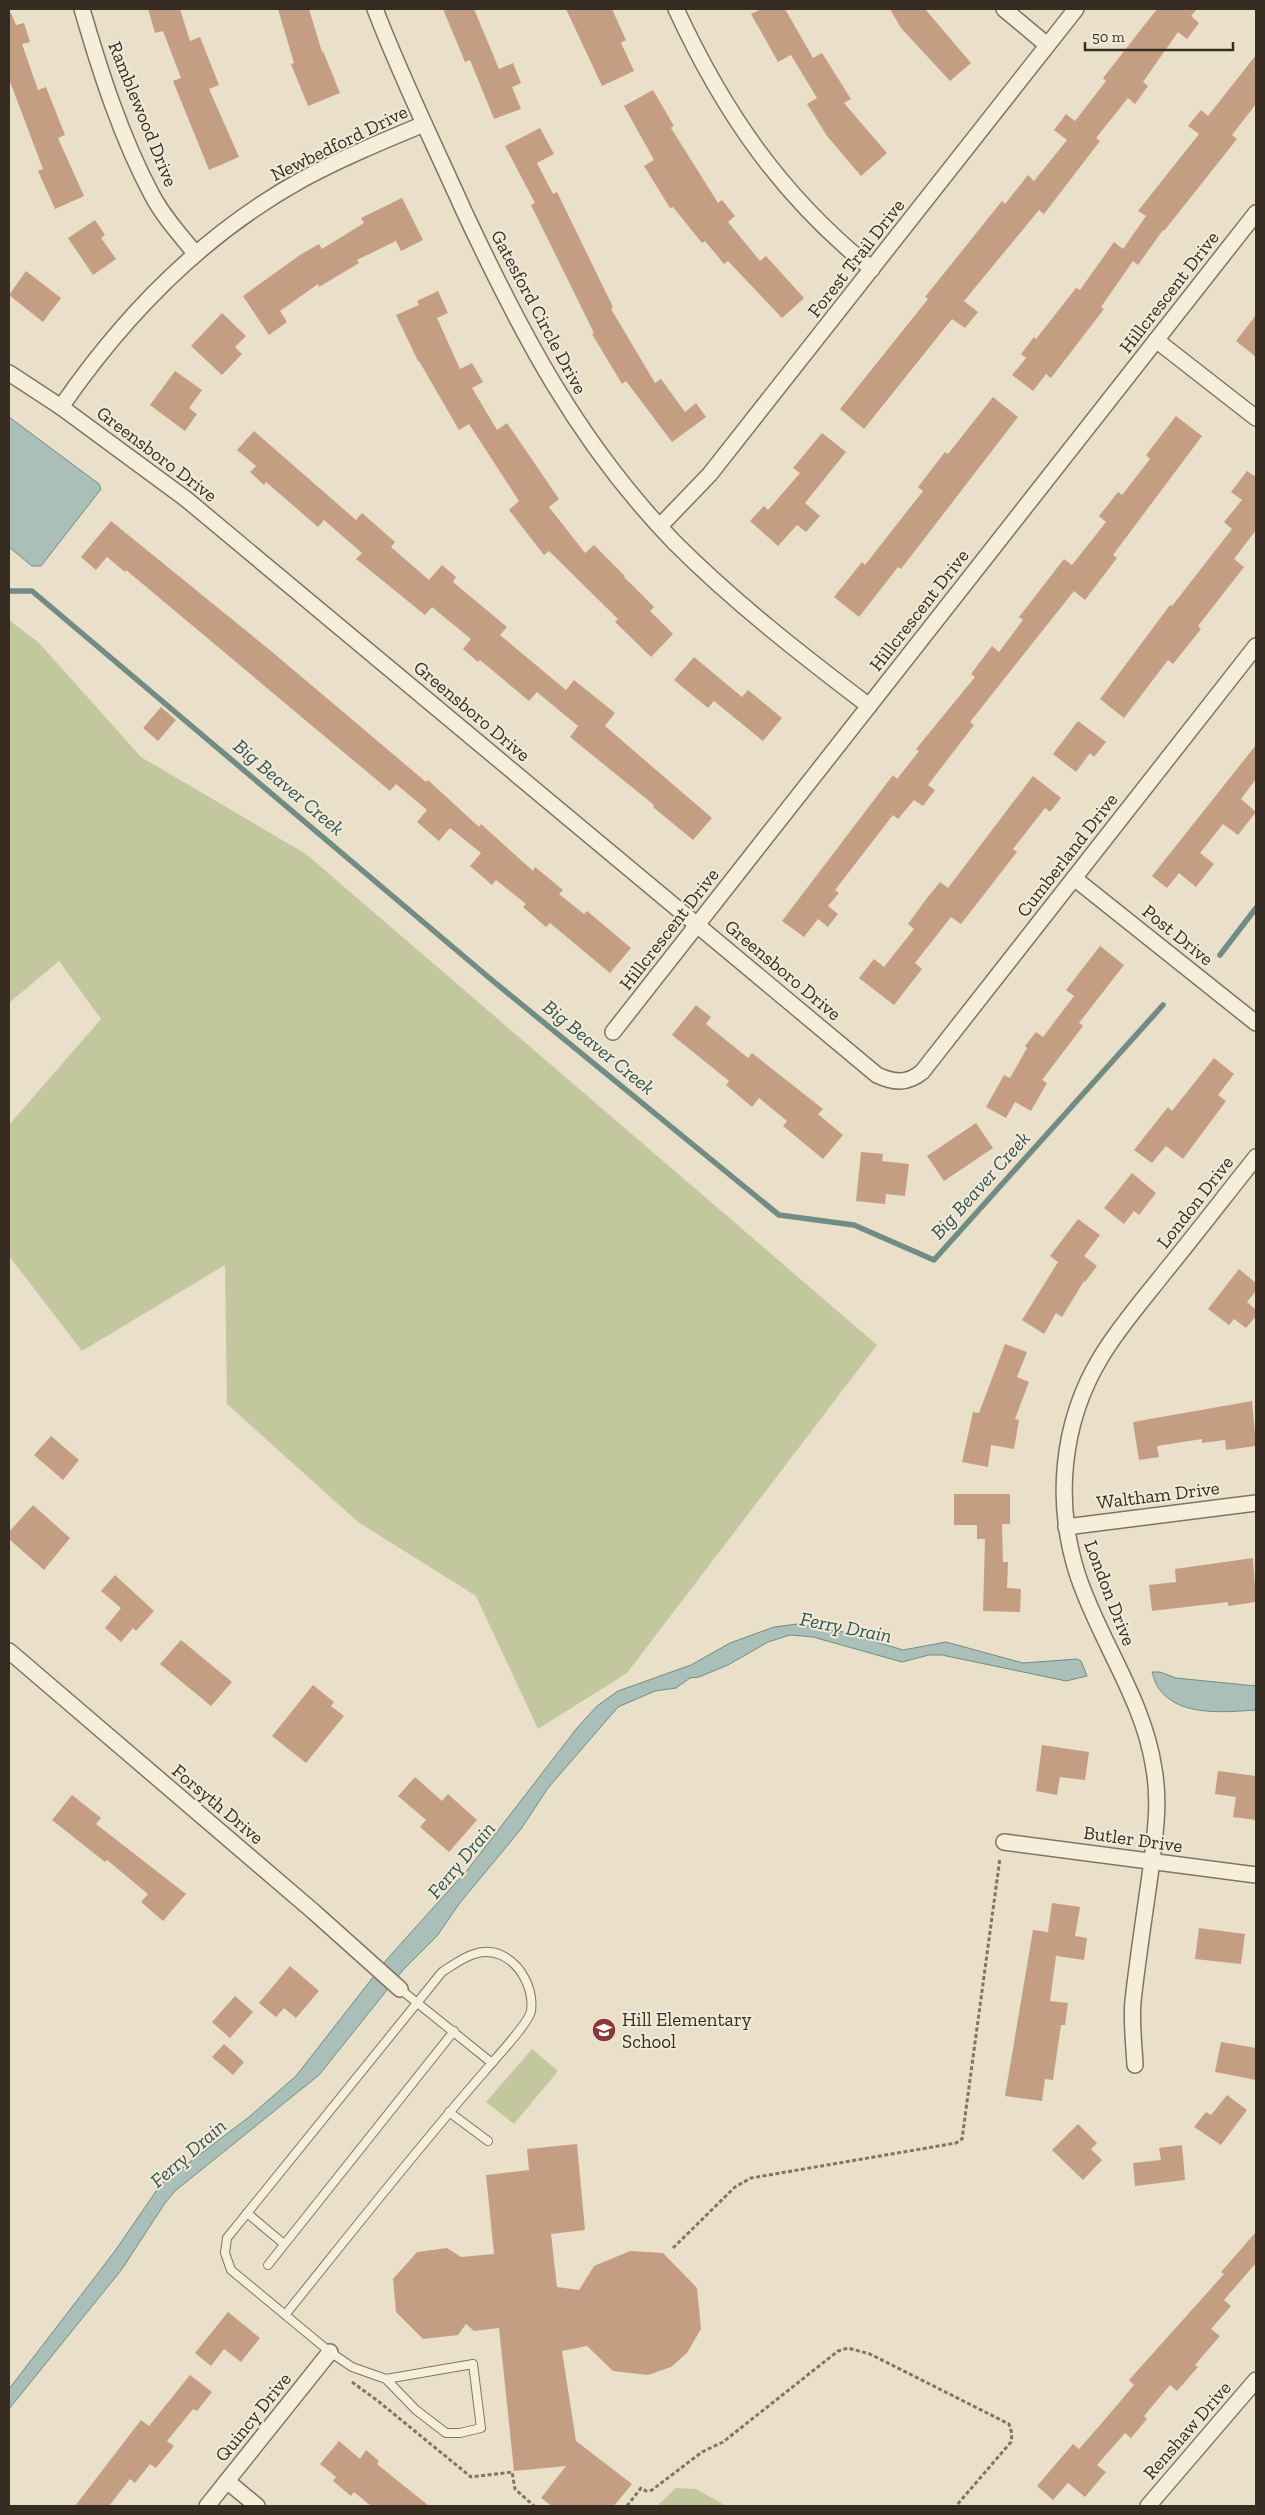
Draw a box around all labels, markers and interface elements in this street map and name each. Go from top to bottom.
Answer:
scale bar [1085,20,1232,52]
text: 50 m [1092,28,1125,46]
street label: Ramblewood Drive [103,38,183,190]
street label: Newbedford Drive [267,100,411,186]
street label: Forest Trail Drive [803,194,910,322]
street label: Gatesford Circle Drive [486,226,592,398]
street label: Hillcrescent Drive [1114,226,1224,358]
street label: Greensboro Drive [92,401,222,507]
street label: Hillcrescent Drive [864,544,974,676]
street label: Greensboro Drive [409,656,535,766]
water label: Big Beaver Creek [229,734,349,840]
street label: Cumberland Drive [1012,788,1123,922]
street label: Hillcrescent Drive [614,863,724,995]
street label: Post Drive [1138,899,1218,971]
street label: Greensboro Drive [720,915,846,1025]
water label: Big Beaver Creek [538,995,660,1099]
water label: Big Beaver Creek [925,1126,1035,1244]
street label: London Drive [1152,1151,1238,1253]
street label: Waltham Drive [1095,1476,1221,1514]
street label: London Drive [1079,1537,1141,1649]
water label: Ferry Drain [798,1606,894,1648]
street label: Forsyth Drive [168,1759,269,1849]
water label: Ferry Drain [422,1817,500,1903]
street label: Butler Drive [1082,1821,1184,1857]
place label: Hill Elementary School [622,2008,752,2053]
school or university icon: Hill Elementary School [591,2017,617,2043]
water label: Ferry Drain [145,2113,231,2193]
street label: Quincy Drive [210,2368,296,2466]
street label: Renshaw Drive [1138,2376,1236,2484]

